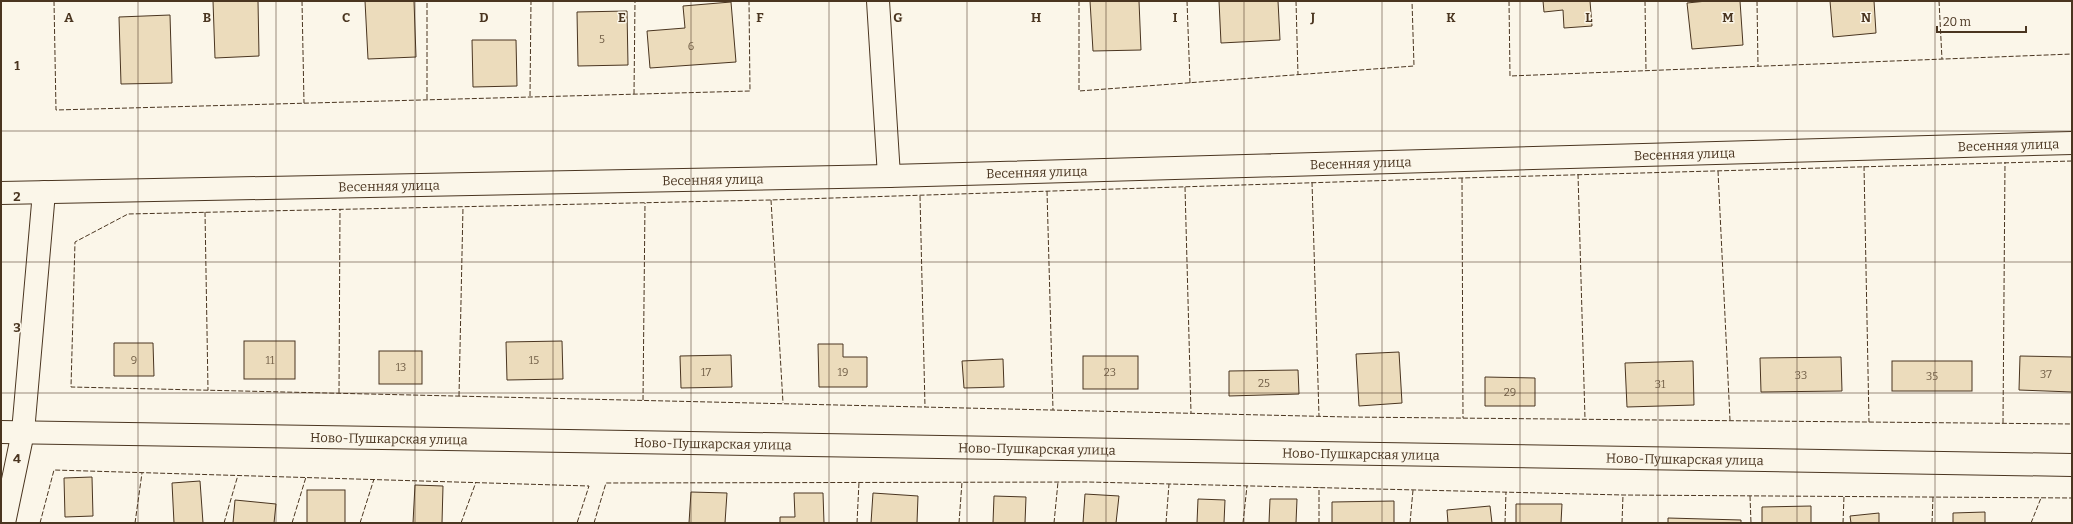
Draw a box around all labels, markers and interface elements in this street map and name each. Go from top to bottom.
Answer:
scale bar [1937,8,2026,34]
text: A [64,10,74,25]
text: B [203,10,211,25]
text: C [342,10,350,25]
text: D [479,10,489,25]
text: E [618,10,626,25]
text: F [756,10,764,25]
text: G [893,10,903,25]
text: H [1031,10,1041,25]
text: I [1173,10,1178,25]
text: J [1310,10,1316,25]
text: K [1446,10,1456,25]
text: L [1585,10,1593,25]
text: M [1722,10,1734,25]
text: N [1861,10,1871,25]
text: 20 m [1943,15,1972,29]
house number: 5 [599,33,605,46]
house number: 6 [688,40,694,53]
text: 1 [14,58,20,73]
street label: Весенняя улица [1957,136,2059,154]
street label: Весенняя улица [1634,145,1735,163]
street label: Весенняя улица [1310,154,1412,172]
street label: Весенняя улица [986,163,1088,181]
street label: Весенняя улица [662,171,764,188]
street label: Весенняя улица [338,177,440,194]
text: 2 [13,189,21,204]
text: 3 [13,320,21,335]
house number: 9 [131,354,137,367]
house number: 11 [266,354,275,367]
house number: 15 [529,354,539,367]
house number: 13 [396,361,406,374]
house number: 17 [701,366,711,379]
house number: 19 [838,366,848,379]
house number: 23 [1104,366,1116,379]
house number: 37 [2040,368,2052,381]
house number: 33 [1795,369,1807,382]
house number: 35 [1926,370,1938,383]
house number: 25 [1258,377,1270,390]
house number: 31 [1655,378,1666,391]
house number: 29 [1504,386,1516,399]
street label: Ново-Пушкарская улица [310,429,468,447]
street label: Ново-Пушкарская улица [634,435,792,452]
street label: Ново-Пушкарская улица [958,440,1116,457]
street label: Ново-Пушкарская улица [1282,445,1440,462]
street label: Ново-Пушкарская улица [1606,450,1764,468]
text: 4 [13,451,21,466]

